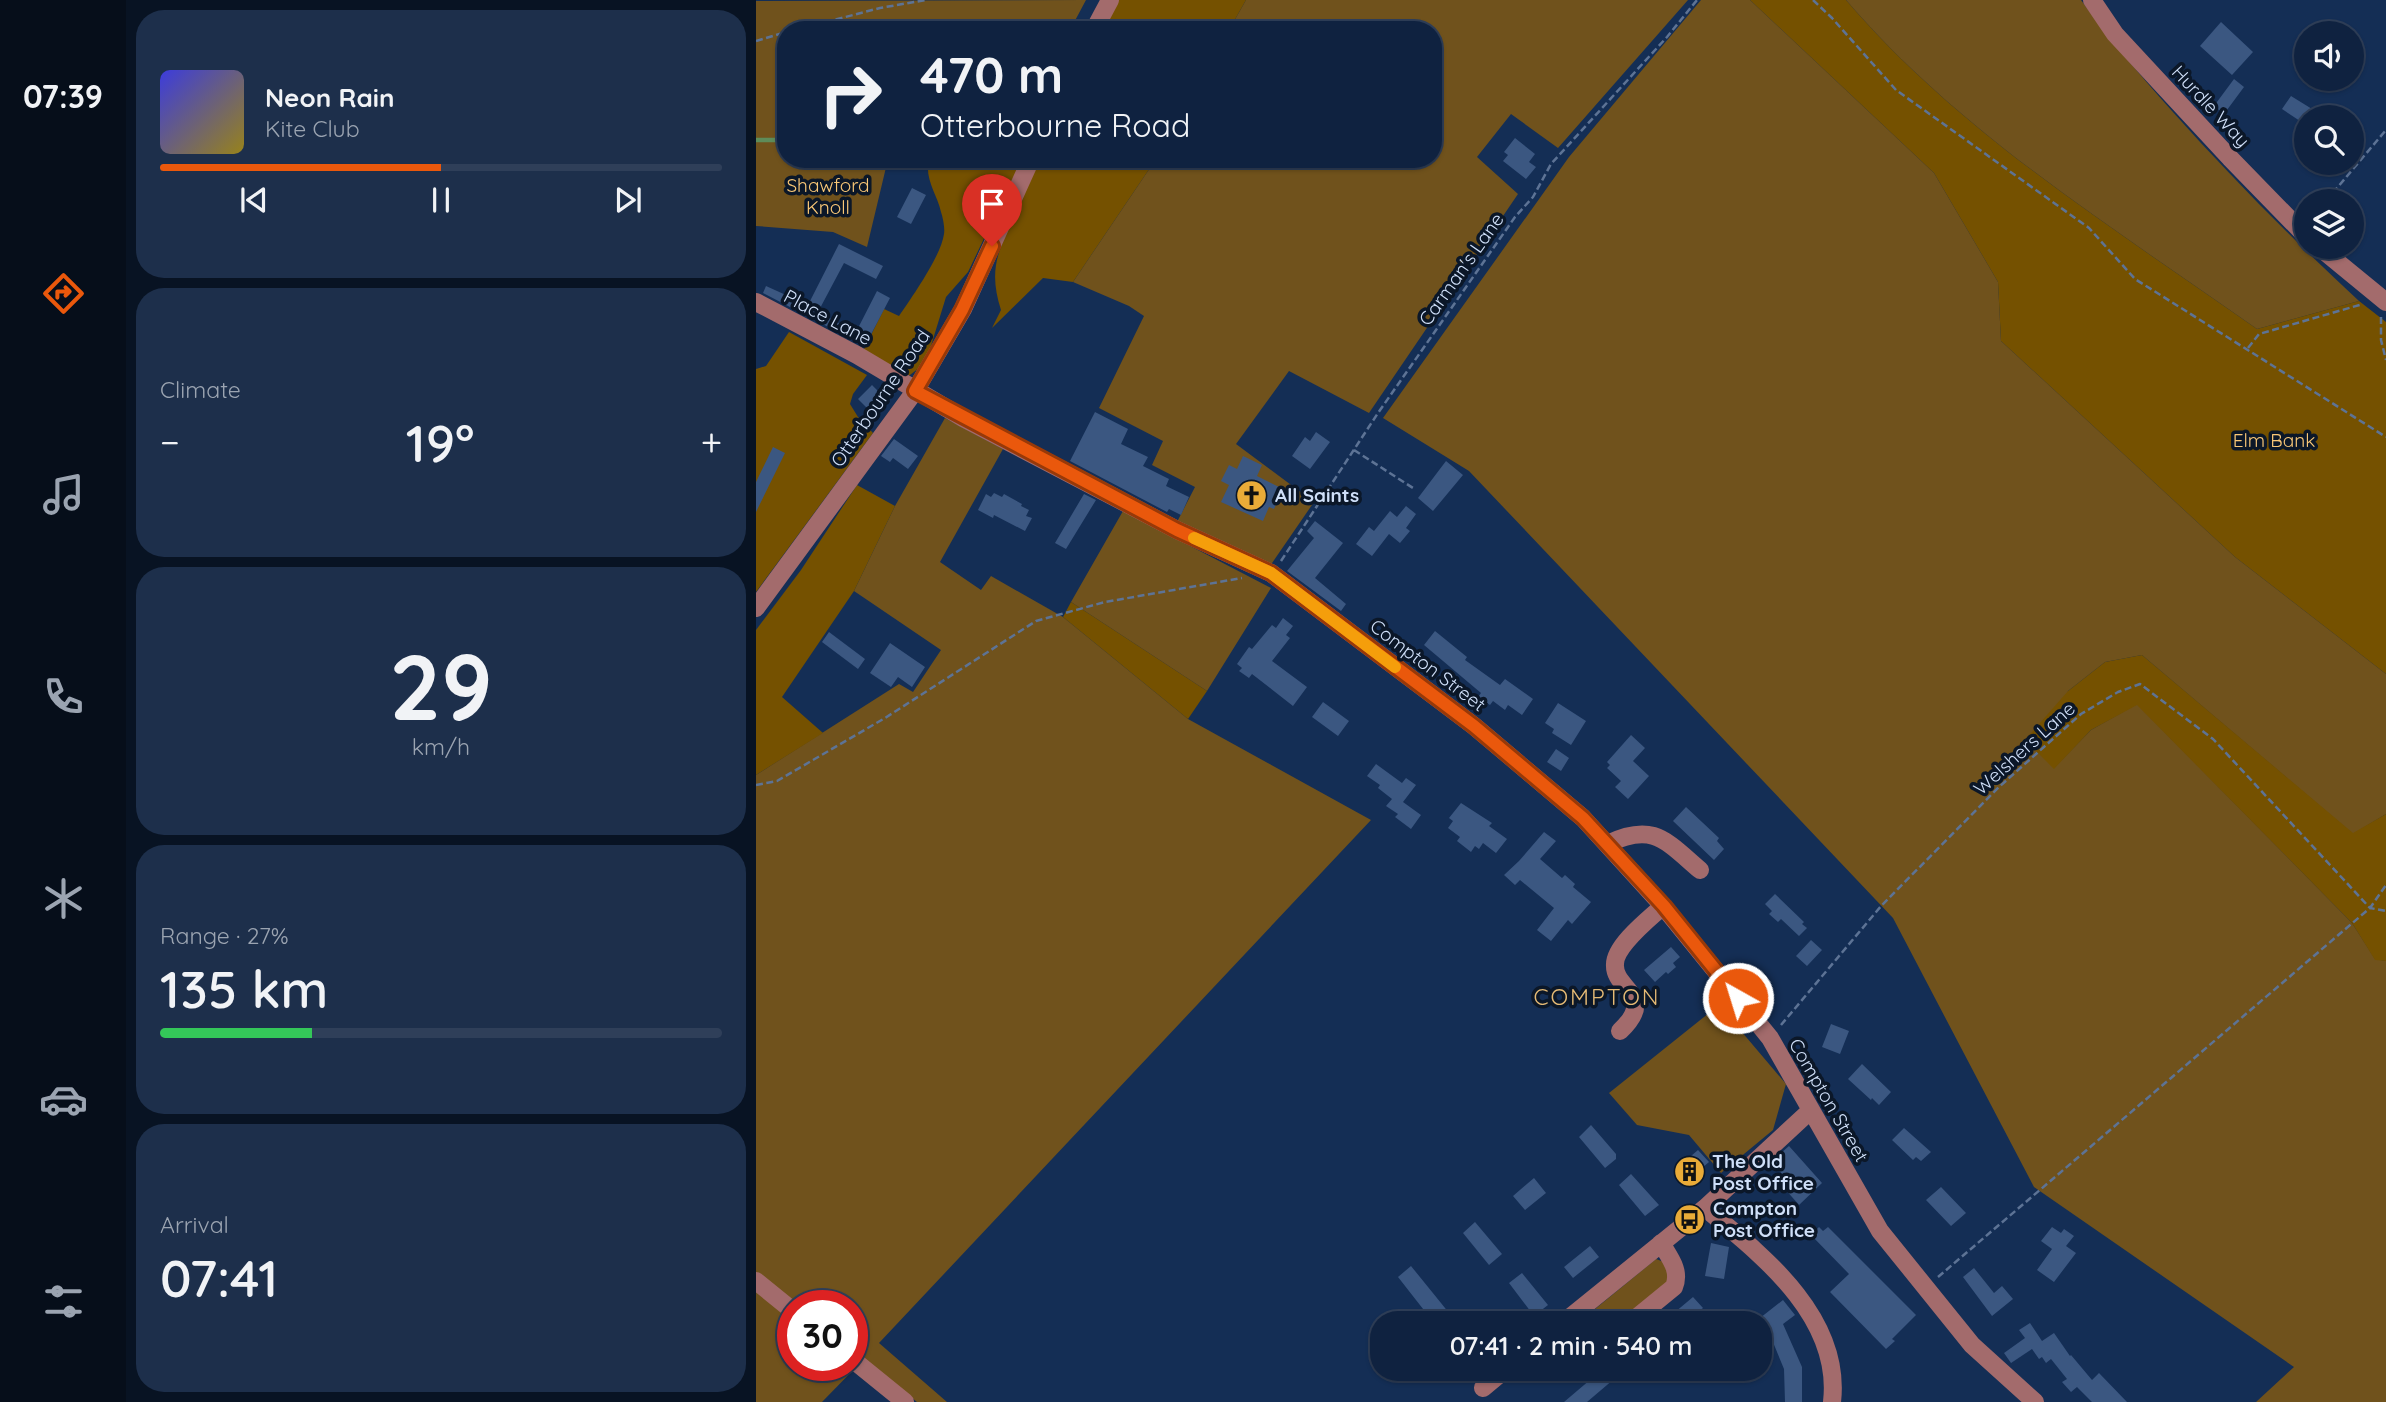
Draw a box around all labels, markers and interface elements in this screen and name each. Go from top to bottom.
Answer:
map controls [2294,21,2364,259]
button: sound [2294,21,2364,91]
text: 470 m [920,44,1063,105]
icon: right [805,49,896,140]
street label: Hurdle Way [2167,60,2255,152]
text: 07:39 [23,76,103,116]
text: Neon Rain [265,81,394,114]
text: Otterbourne Road [920,105,1190,145]
button: search [2294,105,2364,175]
text: Kite Club [265,114,360,143]
park label: Shawford Knoll [786,173,870,219]
pin [962,174,1022,246]
icon: previous [235,181,273,219]
icon: pause [422,181,460,219]
icon: next [609,181,647,219]
icon: arrive [973,185,1011,223]
button: layers [2294,189,2364,259]
street label: Carman's Lane [1413,208,1509,330]
icon: directions [39,269,88,318]
street label: Place Lane [780,284,876,350]
street label: Otterbourne Road [825,325,935,471]
text: Climate [160,375,241,404]
text: 19° [406,410,475,475]
text: − [160,418,180,466]
text: + [701,418,722,466]
park label: Elm Bank [2233,428,2315,452]
icon: music [39,470,88,519]
church icon: All Saints [1235,478,1269,512]
place label: All Saints [1275,483,1359,507]
street label: Compton Street [1365,614,1491,716]
text: 29 [389,629,493,743]
icon: phone [39,672,88,721]
street label: Welshers Lane [1968,696,2080,800]
text: km/h [412,732,470,761]
icon: climate [39,874,88,923]
text: Range · 27% [160,921,289,950]
text: 135 km [160,956,328,1021]
position arrow [1701,961,1775,1035]
district label: COMPTON [1533,982,1661,1011]
street label: Compton Street [1784,1034,1874,1166]
icon: car [39,1075,88,1124]
place label: The Old Post Office [1712,1149,1814,1195]
building icon: The Old Post Office [1672,1155,1706,1189]
place label: Compton Post Office [1713,1196,1815,1242]
bus stop icon: Compton Post Office [1673,1202,1707,1236]
text: Arrival [160,1210,229,1239]
text: 07:41 [160,1245,278,1310]
icon: filters [39,1277,88,1326]
speed limit sign: 30 [777,1290,868,1381]
text: 07:41 · 2 min · 540 m [1450,1329,1692,1362]

